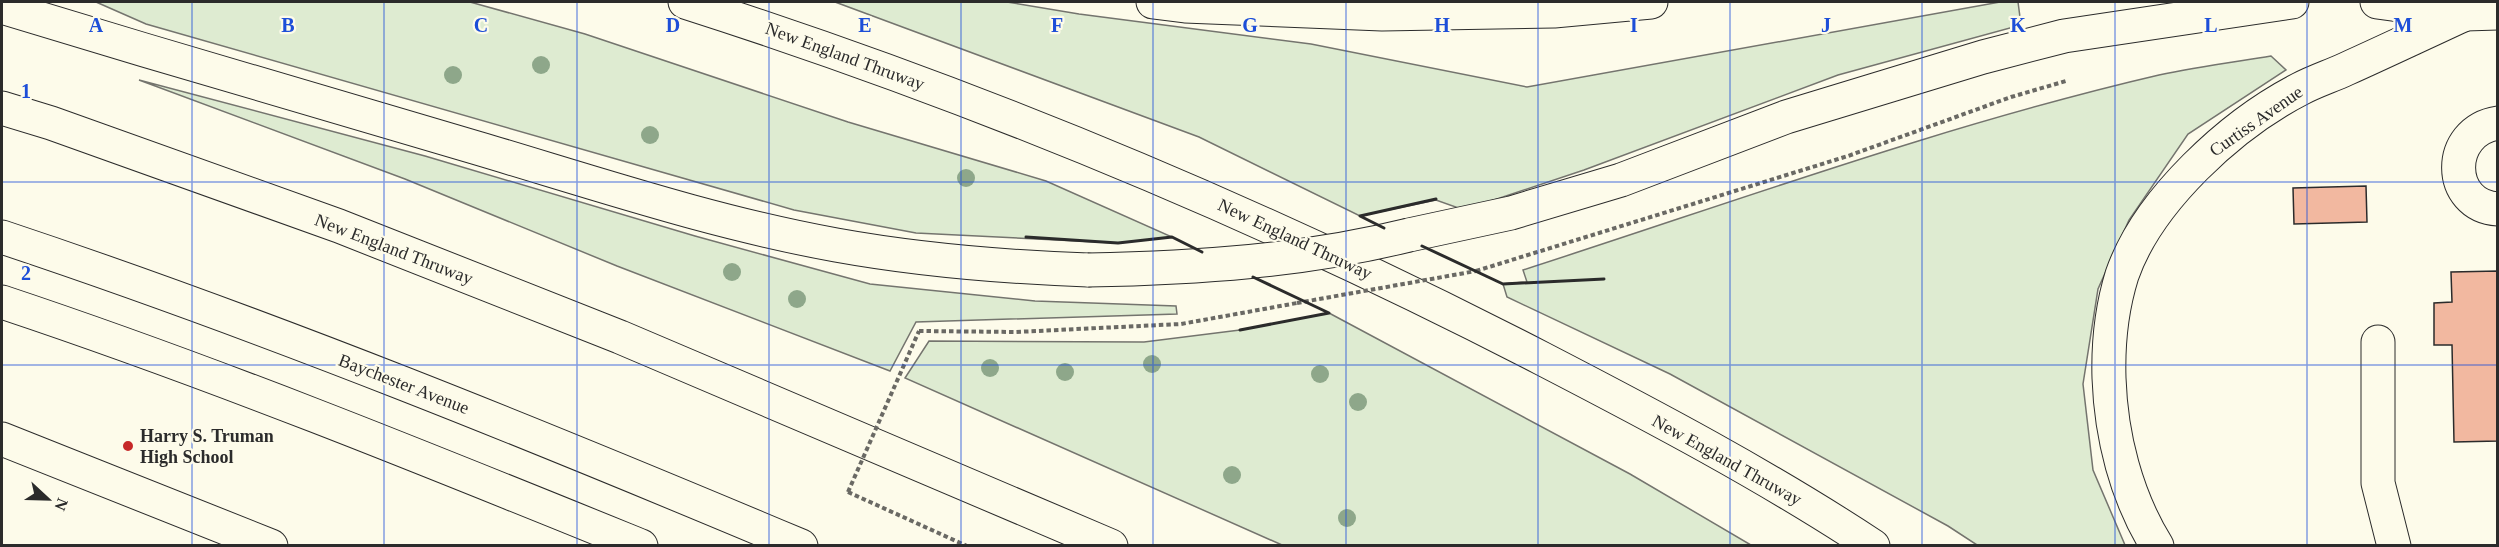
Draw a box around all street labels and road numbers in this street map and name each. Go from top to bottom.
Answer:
street label: New England Thruway [762,17,928,95]
street label: Curtiss Avenue [2206,81,2306,161]
street label: New England Thruway [1215,195,1375,283]
street label: New England Thruway [312,210,476,288]
street label: Baychester Avenue [336,350,472,418]
street label: New England Thruway [1649,411,1805,509]

